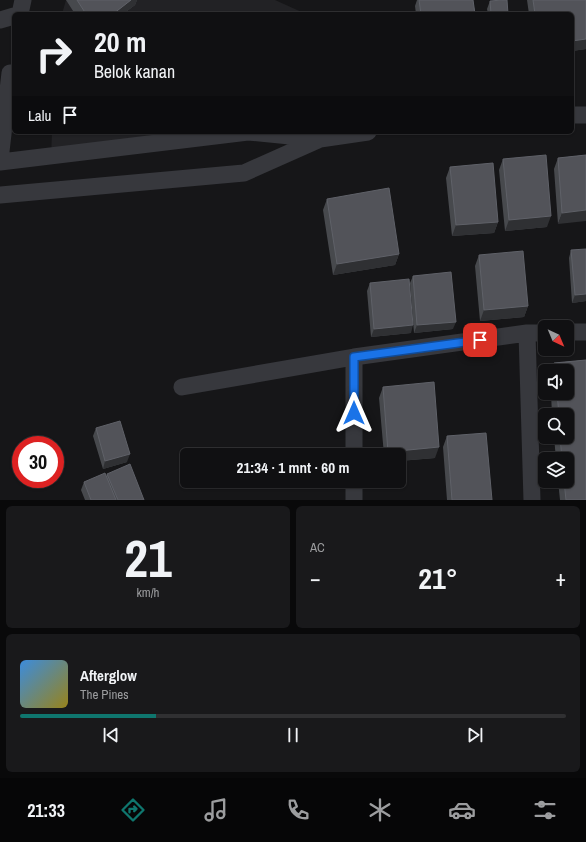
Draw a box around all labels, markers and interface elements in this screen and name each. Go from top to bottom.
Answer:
text: 20 m [94,23,146,61]
icon: right [28,28,80,80]
text: Belok kanan [94,59,175,84]
icon: arrive [59,104,81,126]
text: Lalu [28,105,51,126]
north arrow [538,320,574,356]
map controls [538,320,574,488]
pin [463,323,497,357]
icon: arrive [469,329,491,351]
button: sound [538,364,574,400]
position arrow [333,392,375,434]
button: search [538,408,574,444]
speed limit sign: 30 [12,436,64,488]
button: layers [538,452,574,488]
text: 21:34 · 1 mnt · 60 m [237,457,349,478]
text: 21 [124,523,172,593]
text: AC [310,539,325,556]
text: 21° [418,558,458,598]
text: − [310,563,321,593]
text: + [555,563,566,593]
text: km/h [136,584,160,601]
text: Afterglow [80,665,137,686]
text: The Pines [80,686,129,703]
icon: previous [100,724,122,746]
icon: pause [282,724,304,746]
icon: next [464,724,486,746]
icon: directions [119,796,147,824]
icon: music [202,796,230,824]
icon: phone [284,796,312,824]
icon: climate [366,796,394,824]
icon: car [448,796,476,824]
icon: filters [531,796,559,824]
text: 21:33 [27,798,65,823]

